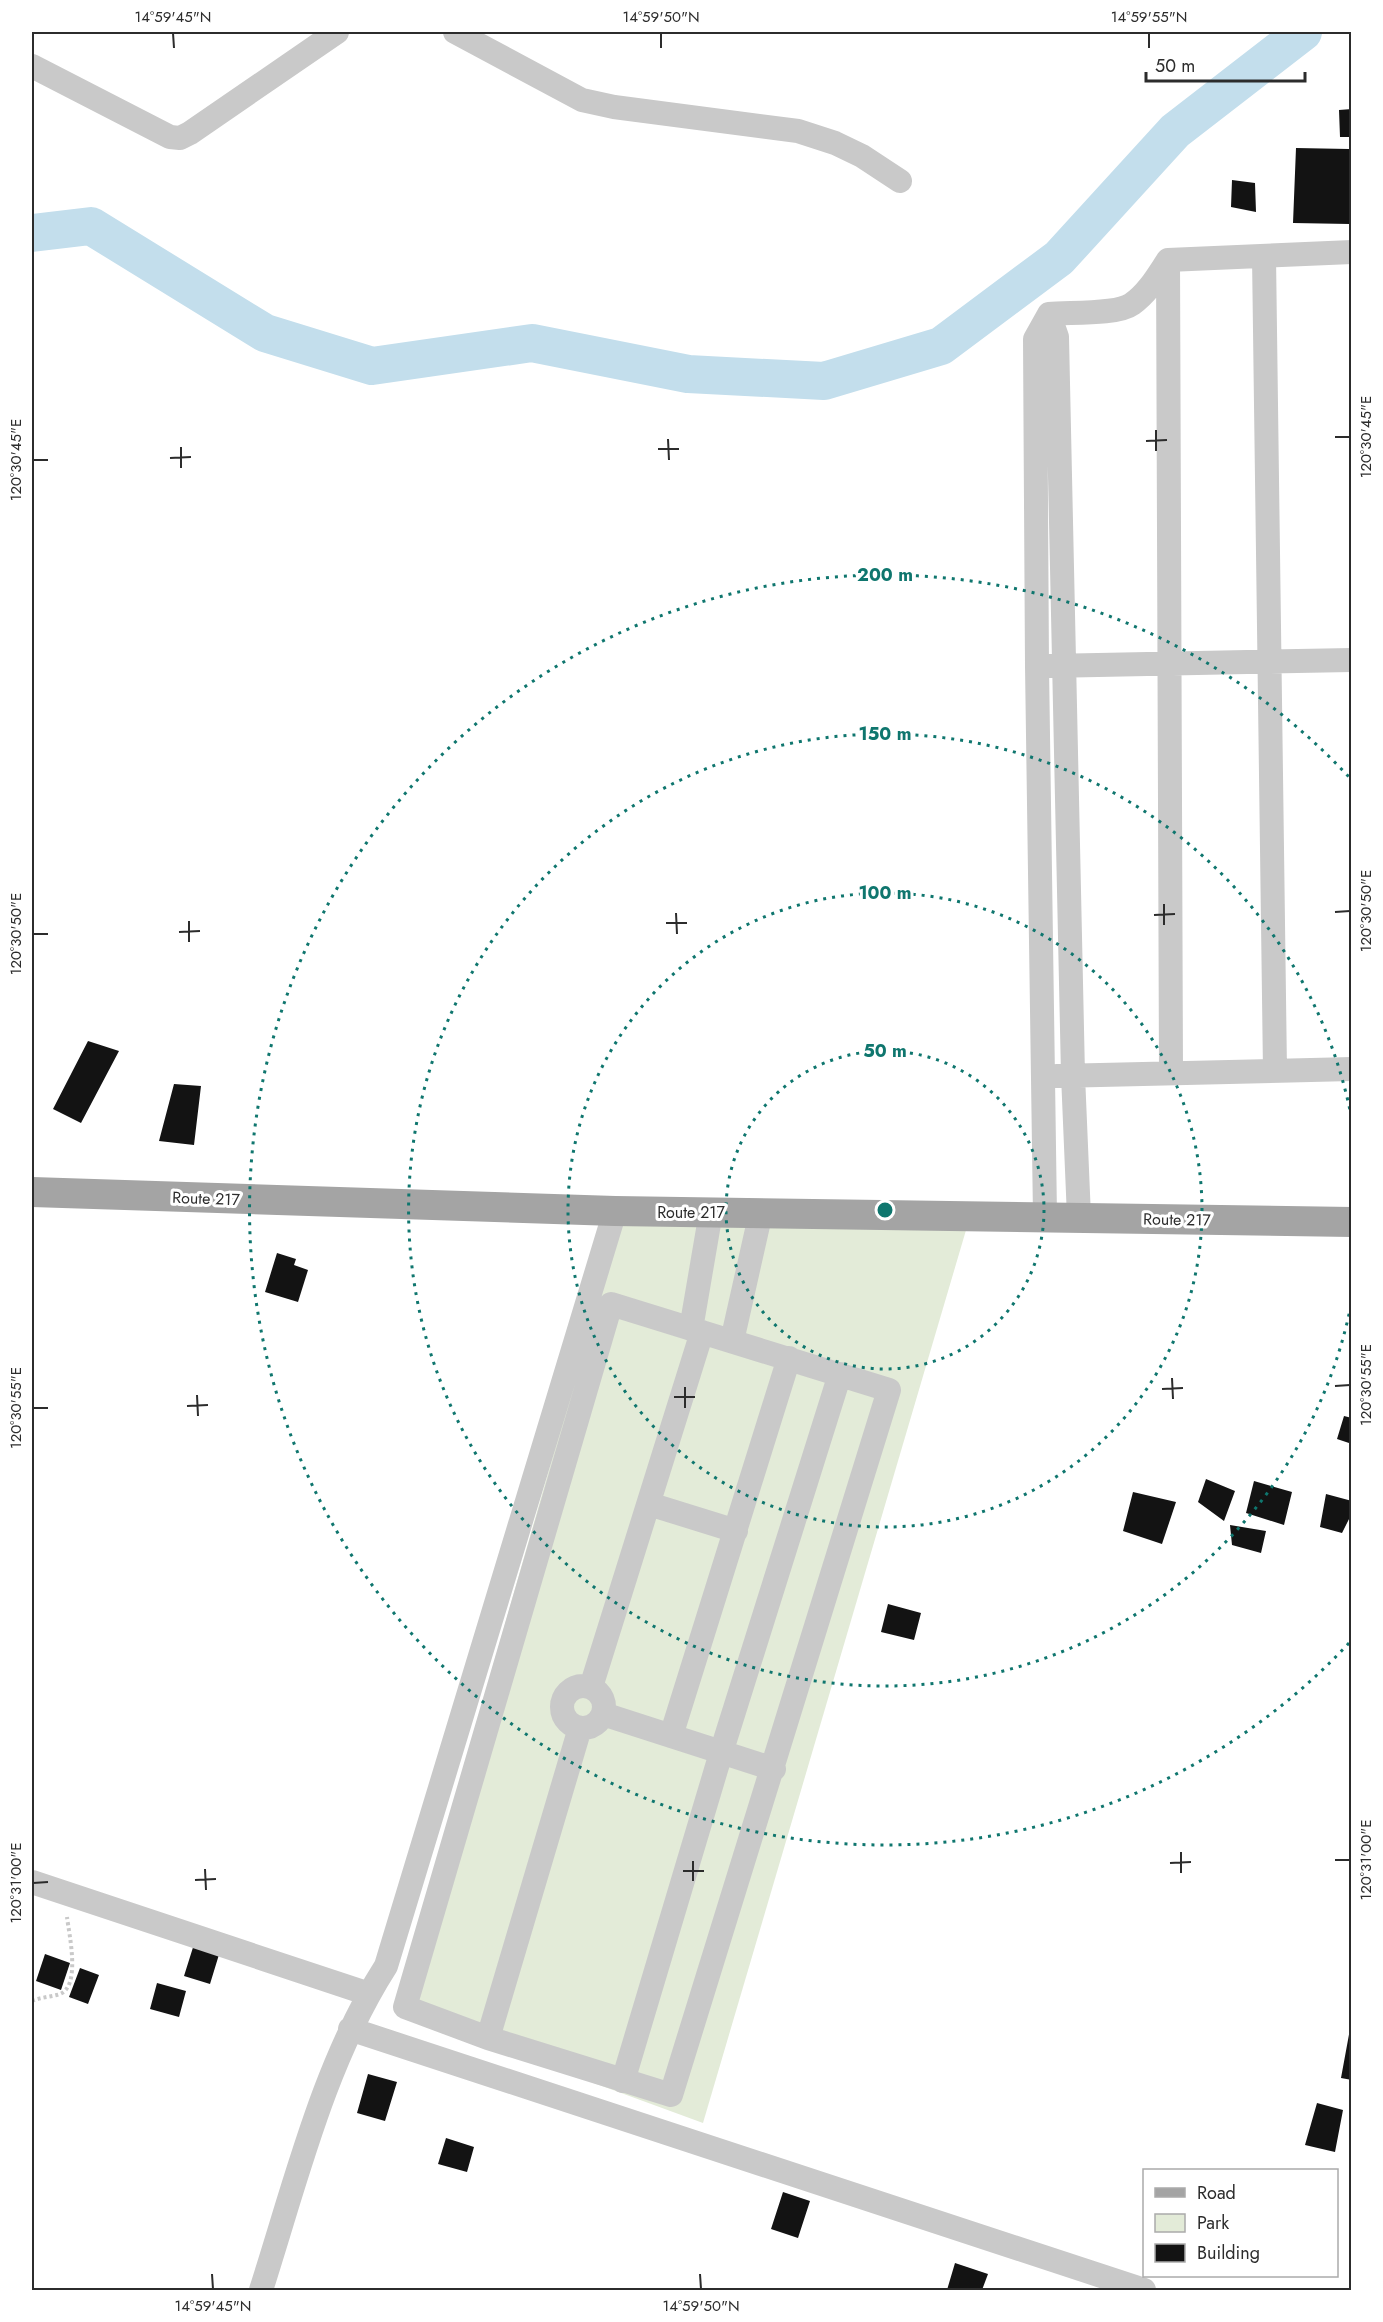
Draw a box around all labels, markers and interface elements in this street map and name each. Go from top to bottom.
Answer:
text: 14°59'45"N [135,6,211,28]
text: 14°59'50"N [622,6,700,28]
text: 14°59'55"N [1111,6,1187,28]
scale bar [1146,45,1305,83]
text: 50 m [1155,53,1195,79]
text: 120°30'45"E [1355,396,1377,478]
text: 120°30'45"E [5,419,27,501]
text: 200 m [857,562,913,588]
text: 150 m [859,721,911,747]
text: 120°30'50"E [1355,870,1377,952]
text: 100 m [858,880,912,906]
text: 120°30'50"E [5,893,27,975]
text: 50 m [863,1038,907,1064]
street label: Route 217 [172,1186,241,1211]
centre of rings [875,1200,895,1220]
street label: Route 217 [657,1201,725,1224]
street label: Route 217 [1143,1207,1212,1232]
text: 120°30'55"E [1355,1344,1377,1426]
text: 120°30'55"E [5,1367,27,1449]
text: 120°31'00"E [1355,1820,1377,1900]
text: 120°31'00"E [5,1843,27,1923]
legend [1143,2169,1338,2277]
text: Road [1197,2180,1236,2206]
text: Park [1197,2210,1229,2236]
text: Building [1197,2240,1260,2266]
text: 14°59'45"N [175,2295,251,2317]
text: 14°59'50"N [662,2295,740,2317]

